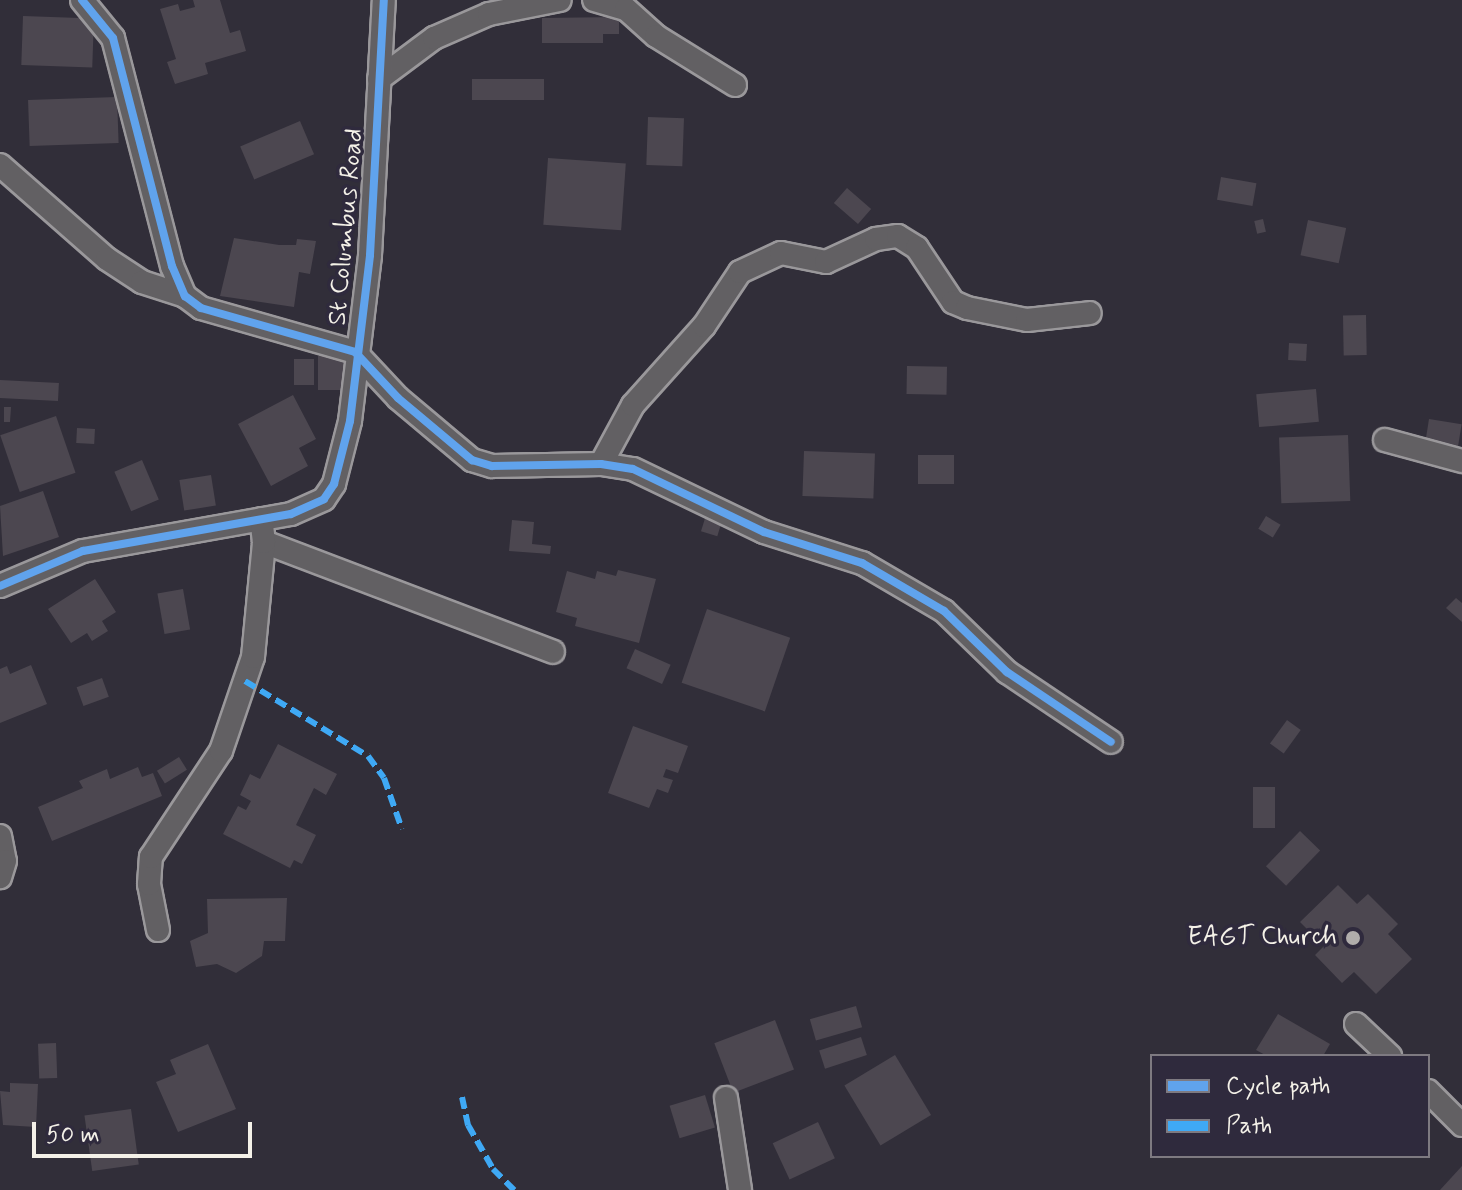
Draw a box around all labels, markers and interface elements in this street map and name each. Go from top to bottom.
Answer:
street label: St Columbus Road [323,125,371,329]
place label: EAGT Church [1181,922,1337,954]
marker: EAGT Church [1344,929,1362,947]
legend [1150,1054,1430,1158]
text: Cycle path [1226,1071,1331,1102]
scale bar [36,1106,256,1156]
text: Path [1226,1111,1272,1142]
text: 50 m [46,1120,100,1151]

